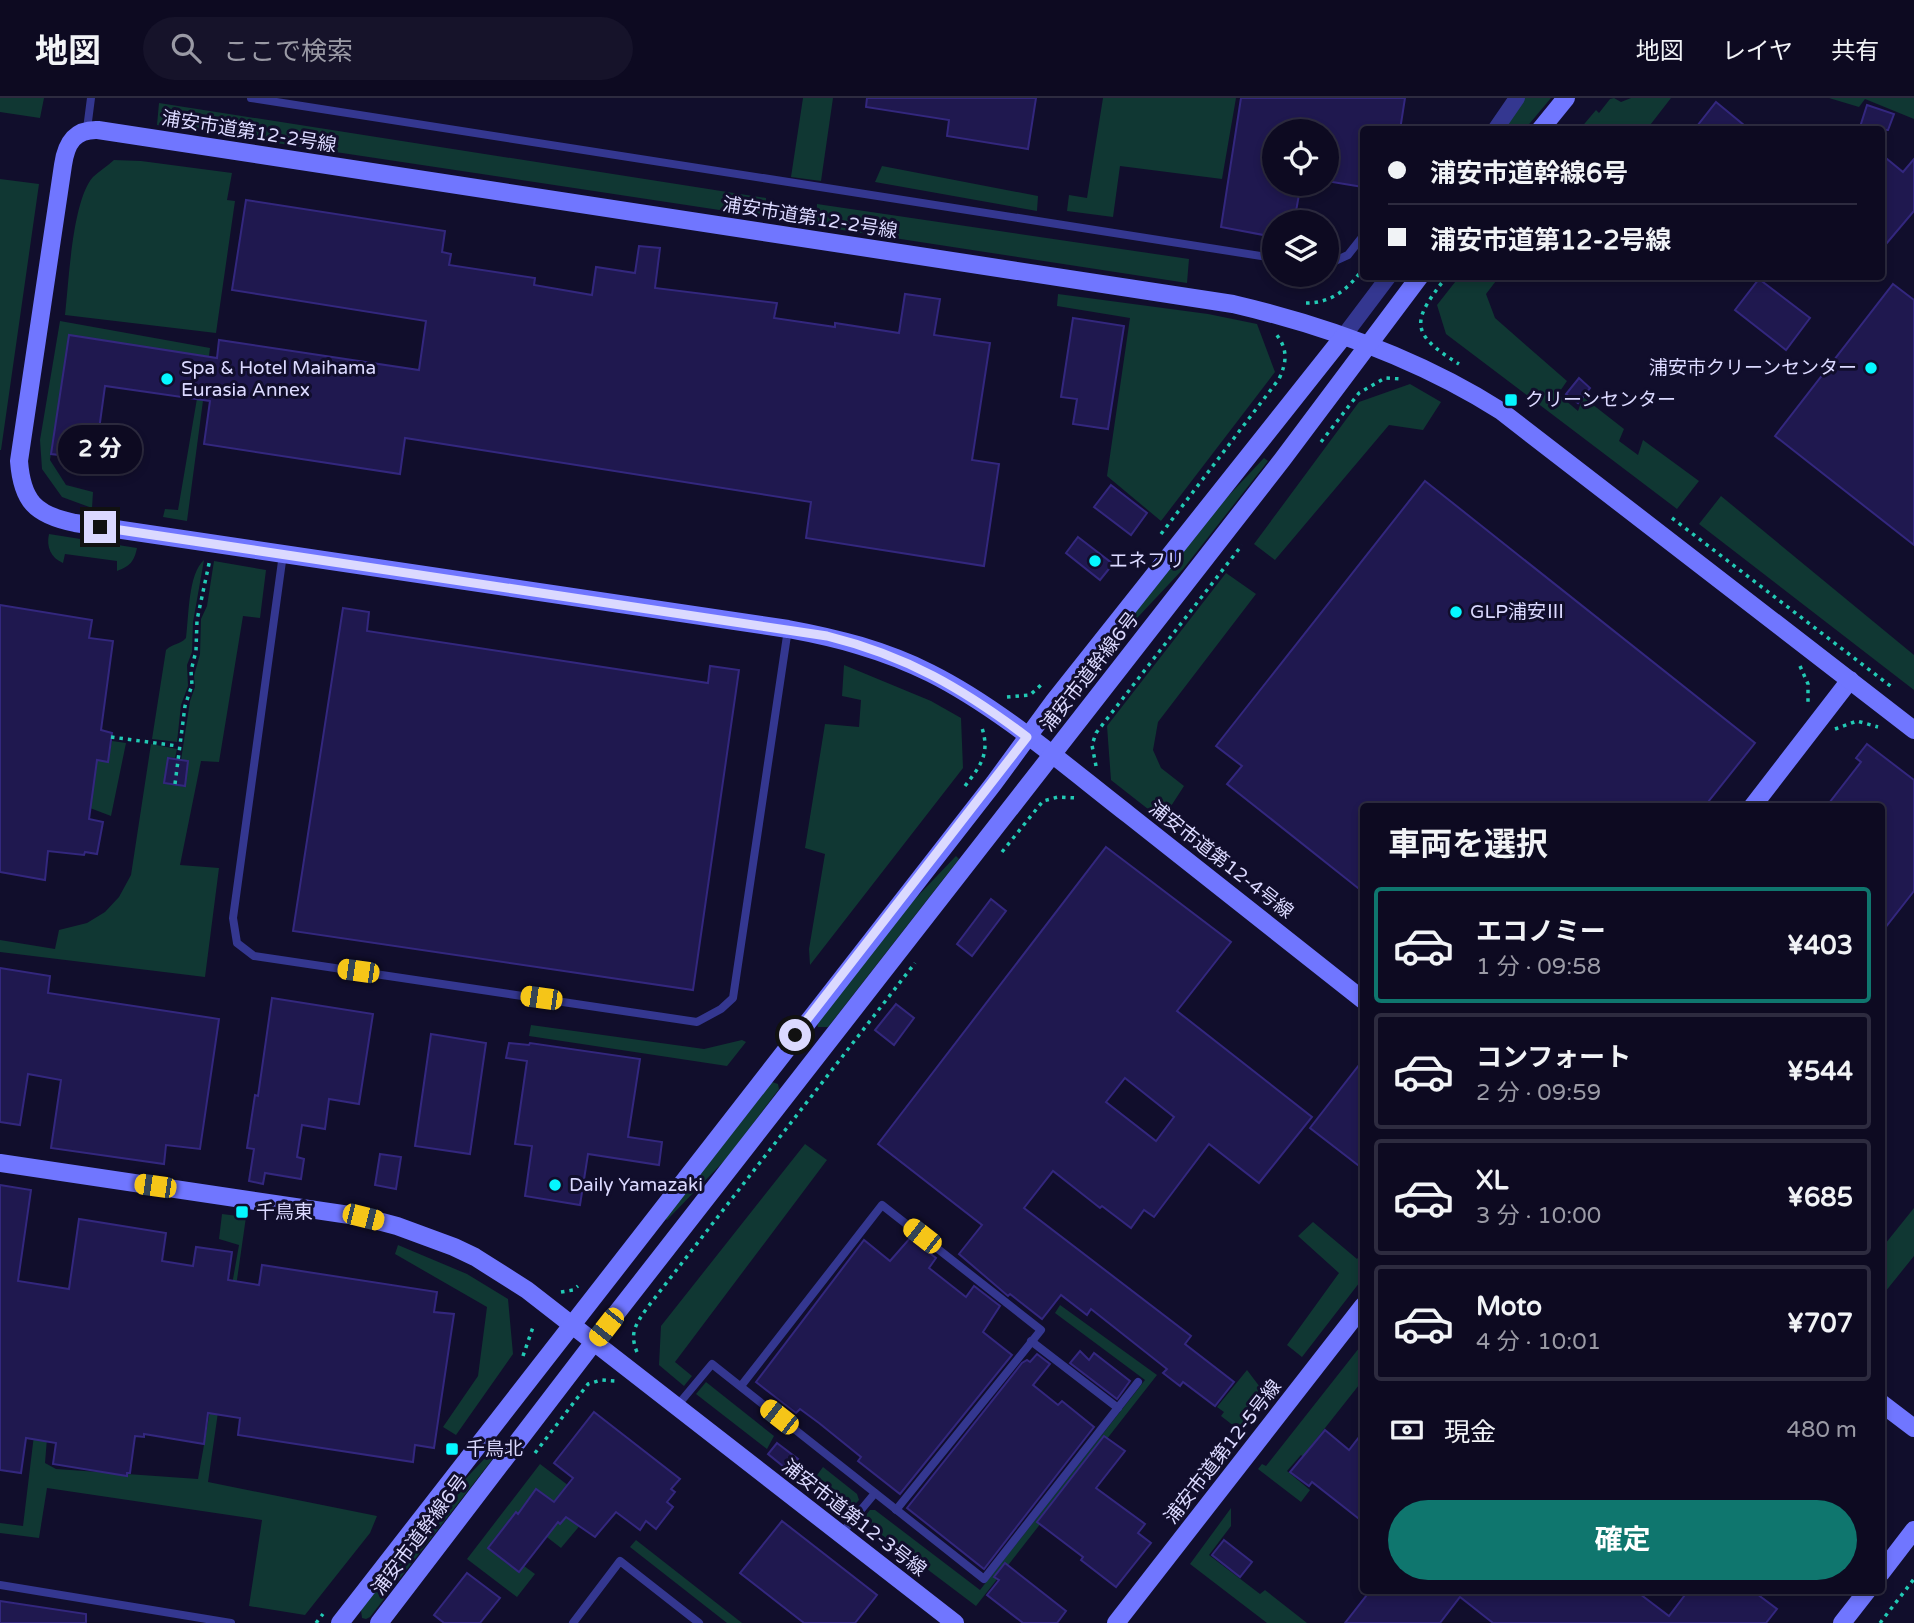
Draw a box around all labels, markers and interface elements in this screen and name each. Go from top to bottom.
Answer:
search box [143,17,633,80]
icon: search [167,29,205,67]
text: 地図 [35,32,101,71]
text: ここで検索 [223,36,353,67]
text: 地図 [1636,37,1684,66]
text: レイヤ [1722,37,1793,66]
text: 共有 [1831,37,1879,66]
street label: 浦安市道第12-2号線 [160,107,338,157]
map controls [1262,119,1339,287]
button: locate [1262,119,1339,196]
text: 浦安市道幹線6号 [1430,158,1628,189]
street label: 浦安市道第12-2号線 [721,193,899,243]
button: layers [1262,210,1339,287]
text: 浦安市道第12-2号線 [1430,225,1672,256]
place label: Spa & Hotel Maihama Eurasia Annex [181,357,376,401]
place label: 浦安市クリーンセンター [1649,357,1857,379]
marker: 浦安市クリーンセンター [1863,360,1879,376]
marker: Spa & Hotel Maihama Eurasia Annex [159,371,175,387]
place label: クリーンセンター [1525,389,1676,411]
marker: クリーンセンター [1503,392,1519,408]
callout: 2 分 [58,426,142,474]
text: 2 分 [78,435,122,463]
route end [84,511,116,543]
place label: エネフリ [1109,550,1185,572]
marker: エネフリ [1087,553,1103,569]
place label: GLP浦安Ⅲ [1470,601,1565,623]
marker: GLP浦安Ⅲ [1448,604,1464,620]
street label: 浦安市道幹線6号 [1037,608,1143,736]
street label: 浦安市道第12-4号線 [1145,797,1297,923]
text: 車両を選択 [1388,826,1548,864]
icon: car [1392,914,1455,977]
text: エコノミー [1476,916,1606,947]
text: ¥403 [1787,930,1853,961]
text: 1 分 · 09:58 [1476,953,1601,981]
car [336,958,381,984]
car [519,985,564,1011]
route start [779,1019,811,1051]
icon: car [1392,1040,1455,1103]
text: コンフォート [1476,1042,1631,1073]
text: ¥544 [1787,1056,1853,1087]
text: 2 分 · 09:59 [1476,1079,1601,1107]
text: XL [1476,1165,1508,1196]
icon: car [1392,1166,1455,1229]
car [133,1173,178,1199]
place label: Daily Yamazaki [569,1174,703,1196]
marker: Daily Yamazaki [547,1177,563,1193]
text: ¥685 [1787,1182,1853,1213]
place label: 千鳥東 [256,1201,313,1223]
car [341,1202,386,1232]
text: 3 分 · 10:00 [1476,1202,1601,1230]
marker: 千鳥東 [234,1204,250,1220]
car [899,1215,946,1257]
text: Moto [1476,1291,1542,1322]
icon: car [1392,1292,1455,1355]
car [585,1304,628,1350]
text: ¥707 [1787,1308,1853,1339]
text: 4 分 · 10:01 [1476,1328,1601,1356]
street label: 浦安市道第12-5号線 [1160,1376,1286,1528]
car [756,1396,803,1438]
icon: cash [1388,1411,1426,1449]
text: 480 m [1787,1416,1857,1444]
text: 現金 [1444,1417,1496,1448]
place label: 千鳥北 [466,1438,523,1460]
marker: 千鳥北 [444,1441,460,1457]
street label: 浦安市道第12-3号線 [778,1455,930,1581]
street label: 浦安市道幹線6号 [368,1471,472,1599]
button: 確定 [1388,1500,1857,1580]

